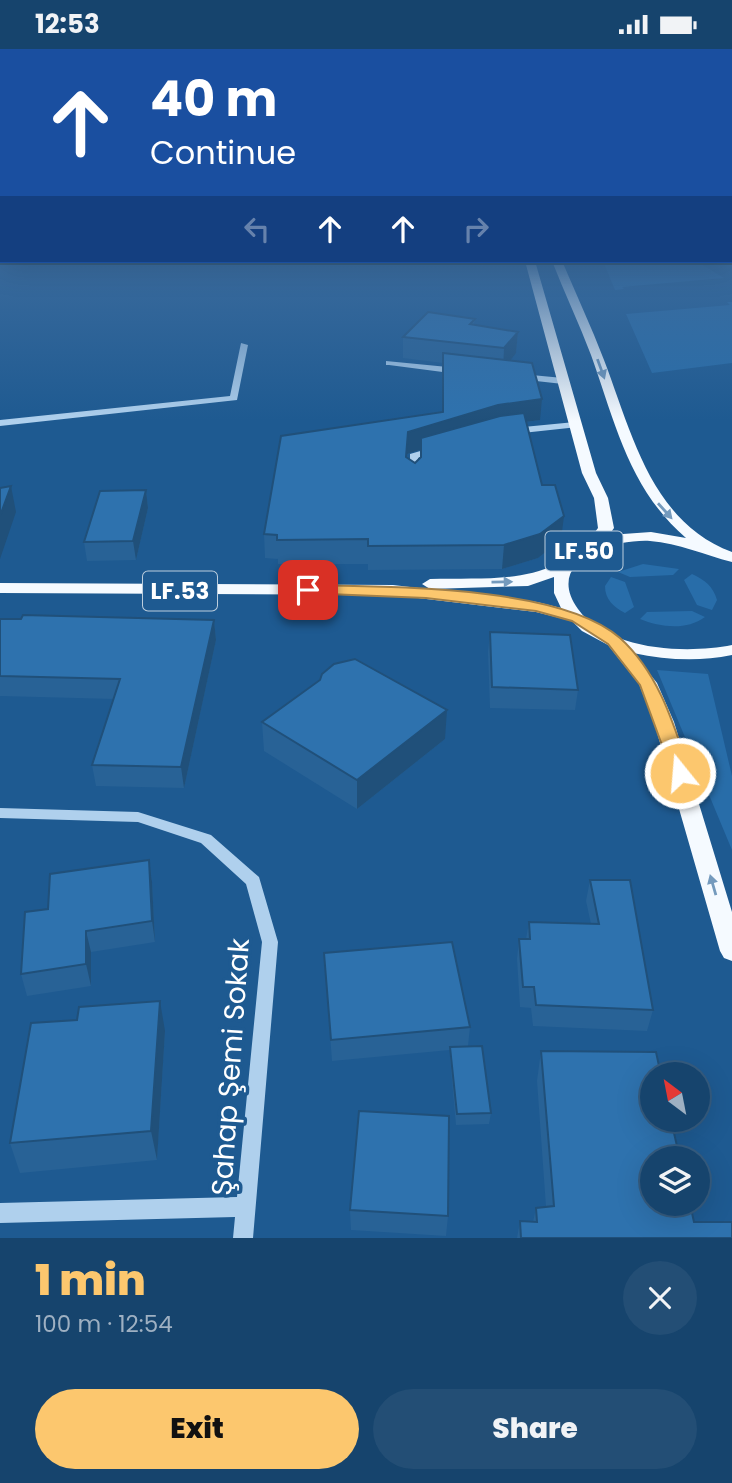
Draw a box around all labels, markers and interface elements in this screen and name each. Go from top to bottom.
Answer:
text: 12:53 [35,6,100,42]
text: 40 m [150,65,277,133]
icon: ahead [35,77,126,168]
text: Continue [150,130,296,175]
icon: left [238,210,276,248]
icon: ahead [311,210,349,248]
icon: ahead [384,210,422,248]
icon: right [457,210,495,248]
one-way arrow [596,359,607,380]
one-way arrow [656,502,672,519]
road number: LF.50 [546,531,622,571]
pin [278,560,338,620]
road number: LF.53 [143,571,217,611]
icon: arrive [289,571,327,609]
one-way arrow [491,577,513,588]
position arrow [643,736,717,810]
one-way arrow [707,874,718,896]
street label: Şahap Şemi Sokak [202,937,259,1197]
north arrow [640,1062,710,1132]
map controls [640,1062,710,1216]
button: layers [640,1146,710,1216]
text: 1 min [35,1251,146,1310]
button: close [623,1261,697,1335]
text: 100 m · 12:54 [35,1308,173,1340]
button: Exit [35,1389,359,1469]
button: Share [373,1389,697,1469]

